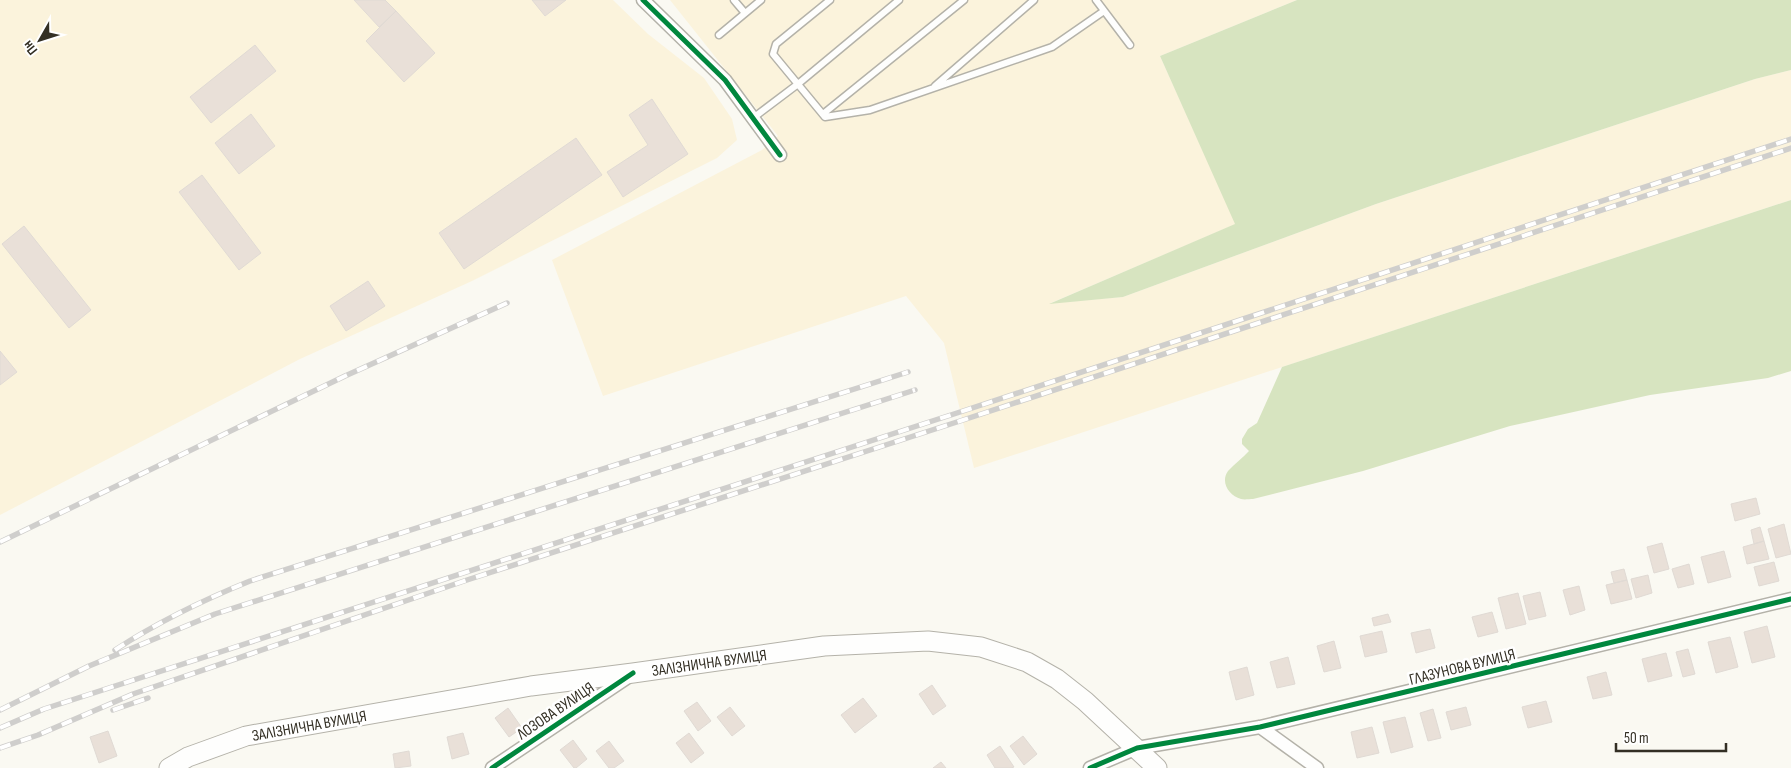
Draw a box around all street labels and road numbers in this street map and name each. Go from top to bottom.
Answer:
street label: ГЛАЗУНОВА ВУЛИЦЯ [1407,645,1517,690]
street label: ЗАЛІЗНИЧНА ВУЛИЦЯ [650,646,768,681]
street label: ЛОЗОВА ВУЛИЦЯ [513,678,598,745]
street label: ЗАЛІЗНИЧНА ВУЛИЦЯ [250,707,368,746]

